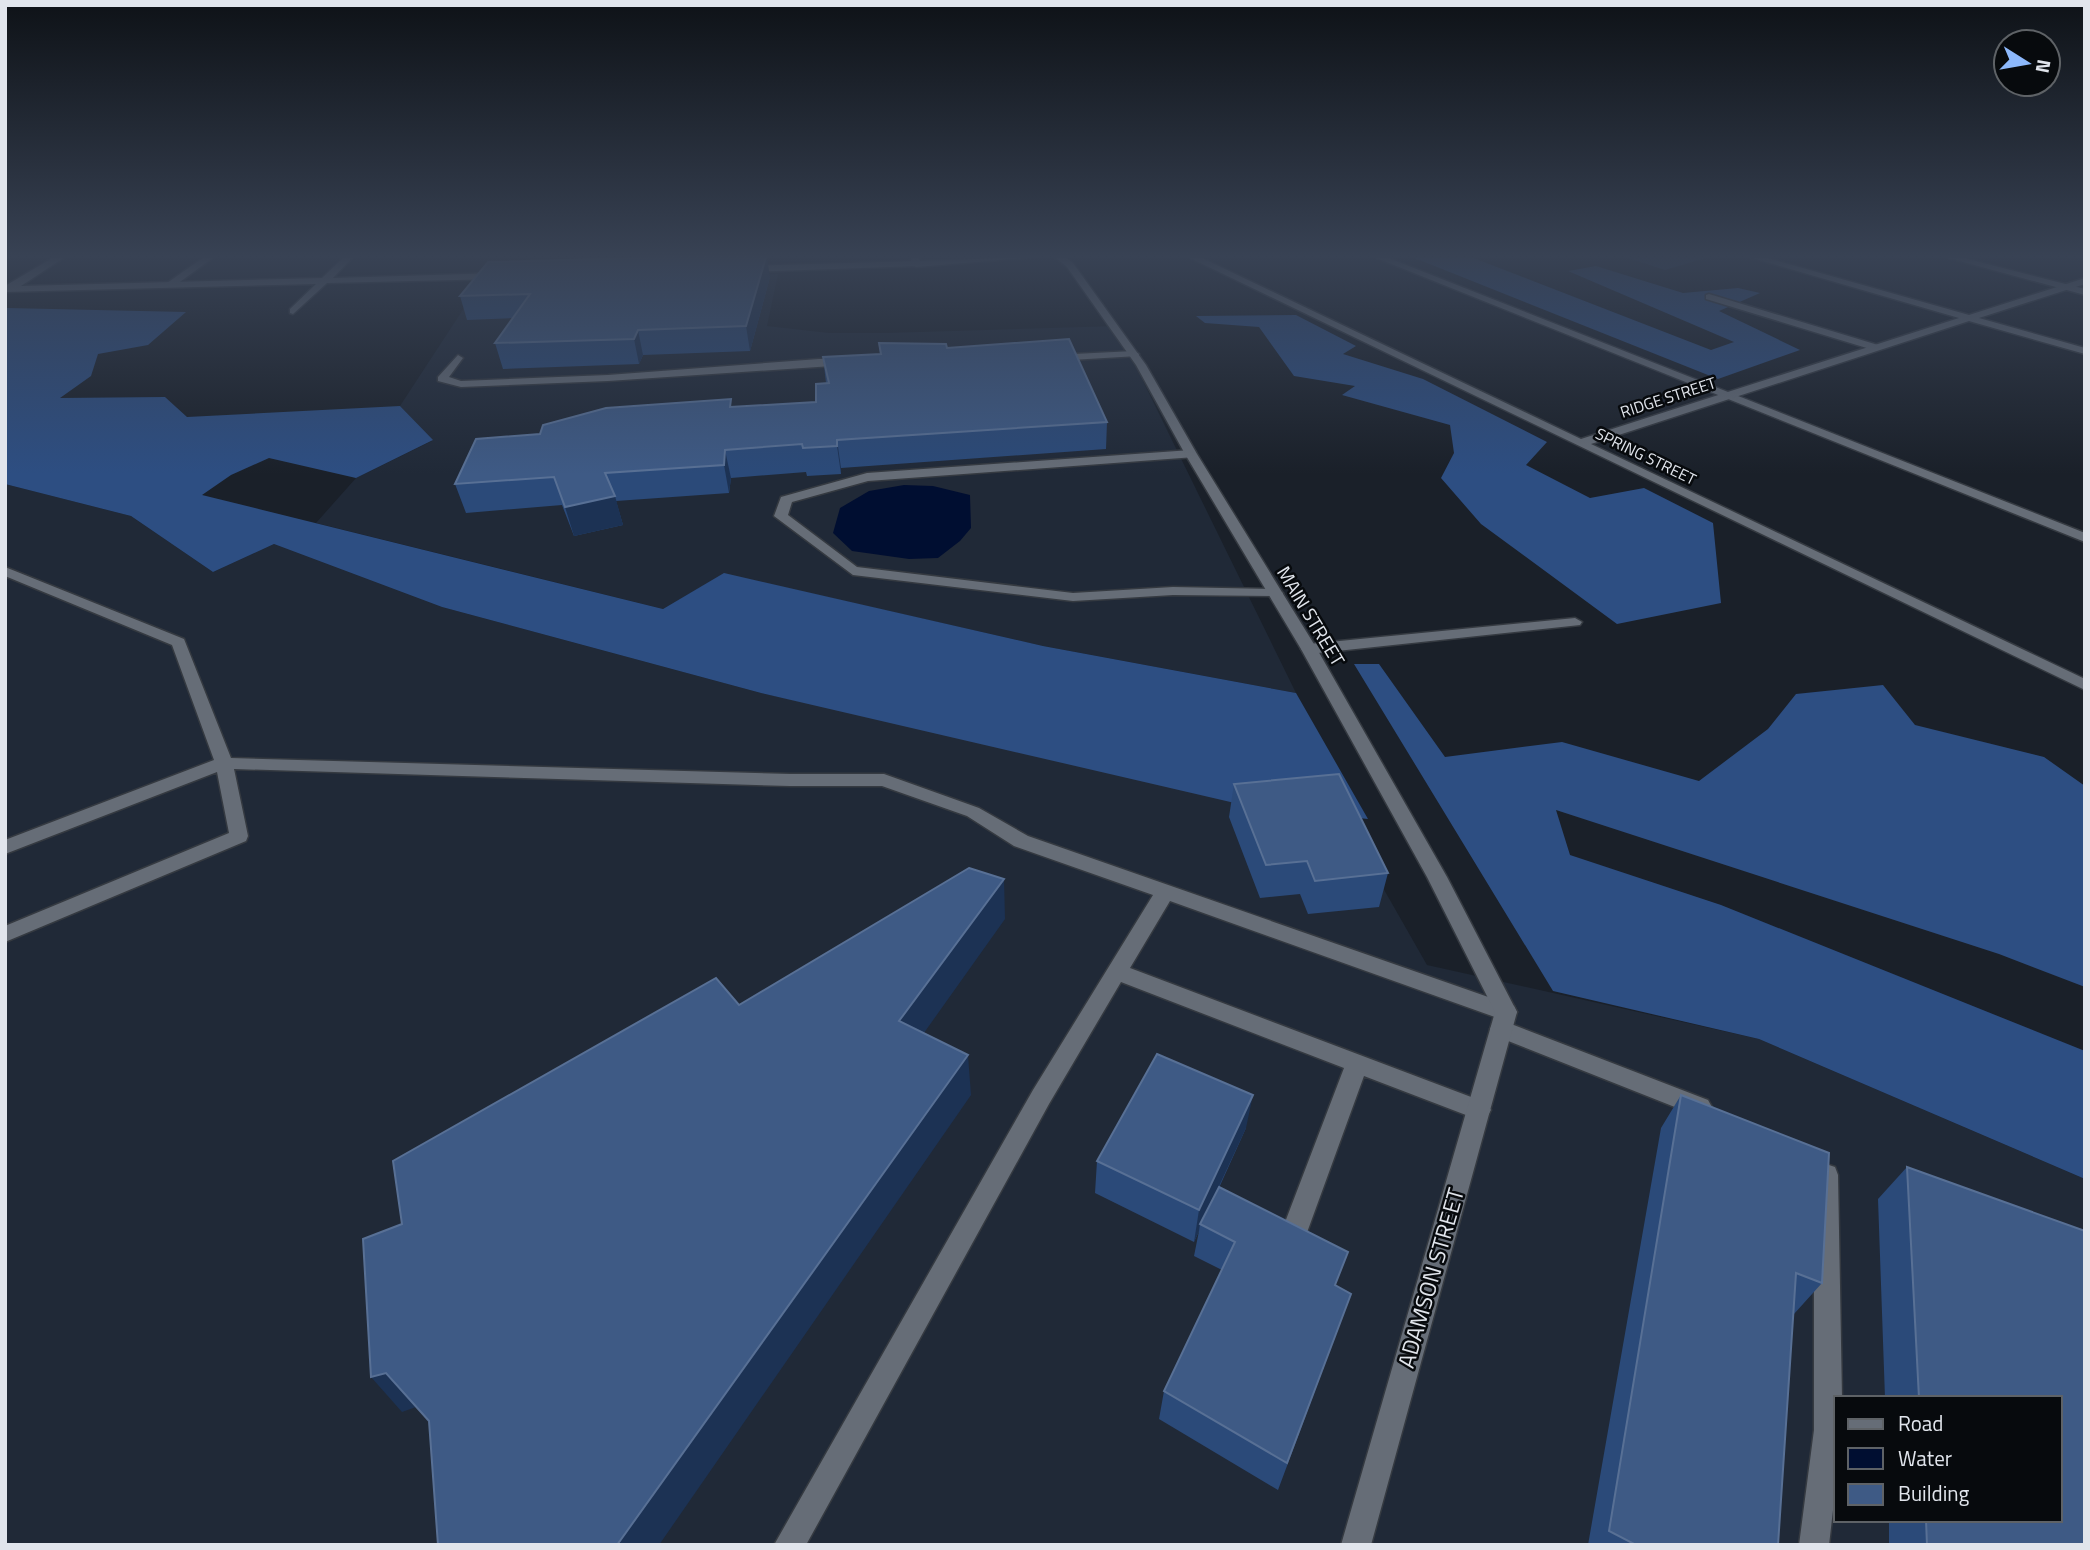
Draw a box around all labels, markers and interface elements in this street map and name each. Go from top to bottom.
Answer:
north arrow [1992,28,2062,98]
text: N [2029,57,2060,76]
street label: RIDGE STREET [1617,370,1720,424]
street label: SPRING STREET [1592,421,1701,491]
street label: MAIN STREET [1270,560,1353,671]
street label: ADAMSON STREET [1388,1184,1473,1372]
legend [1834,1396,2062,1522]
text: Road [1898,1407,1943,1439]
text: Water [1898,1442,1952,1474]
text: Building [1898,1477,1970,1509]

